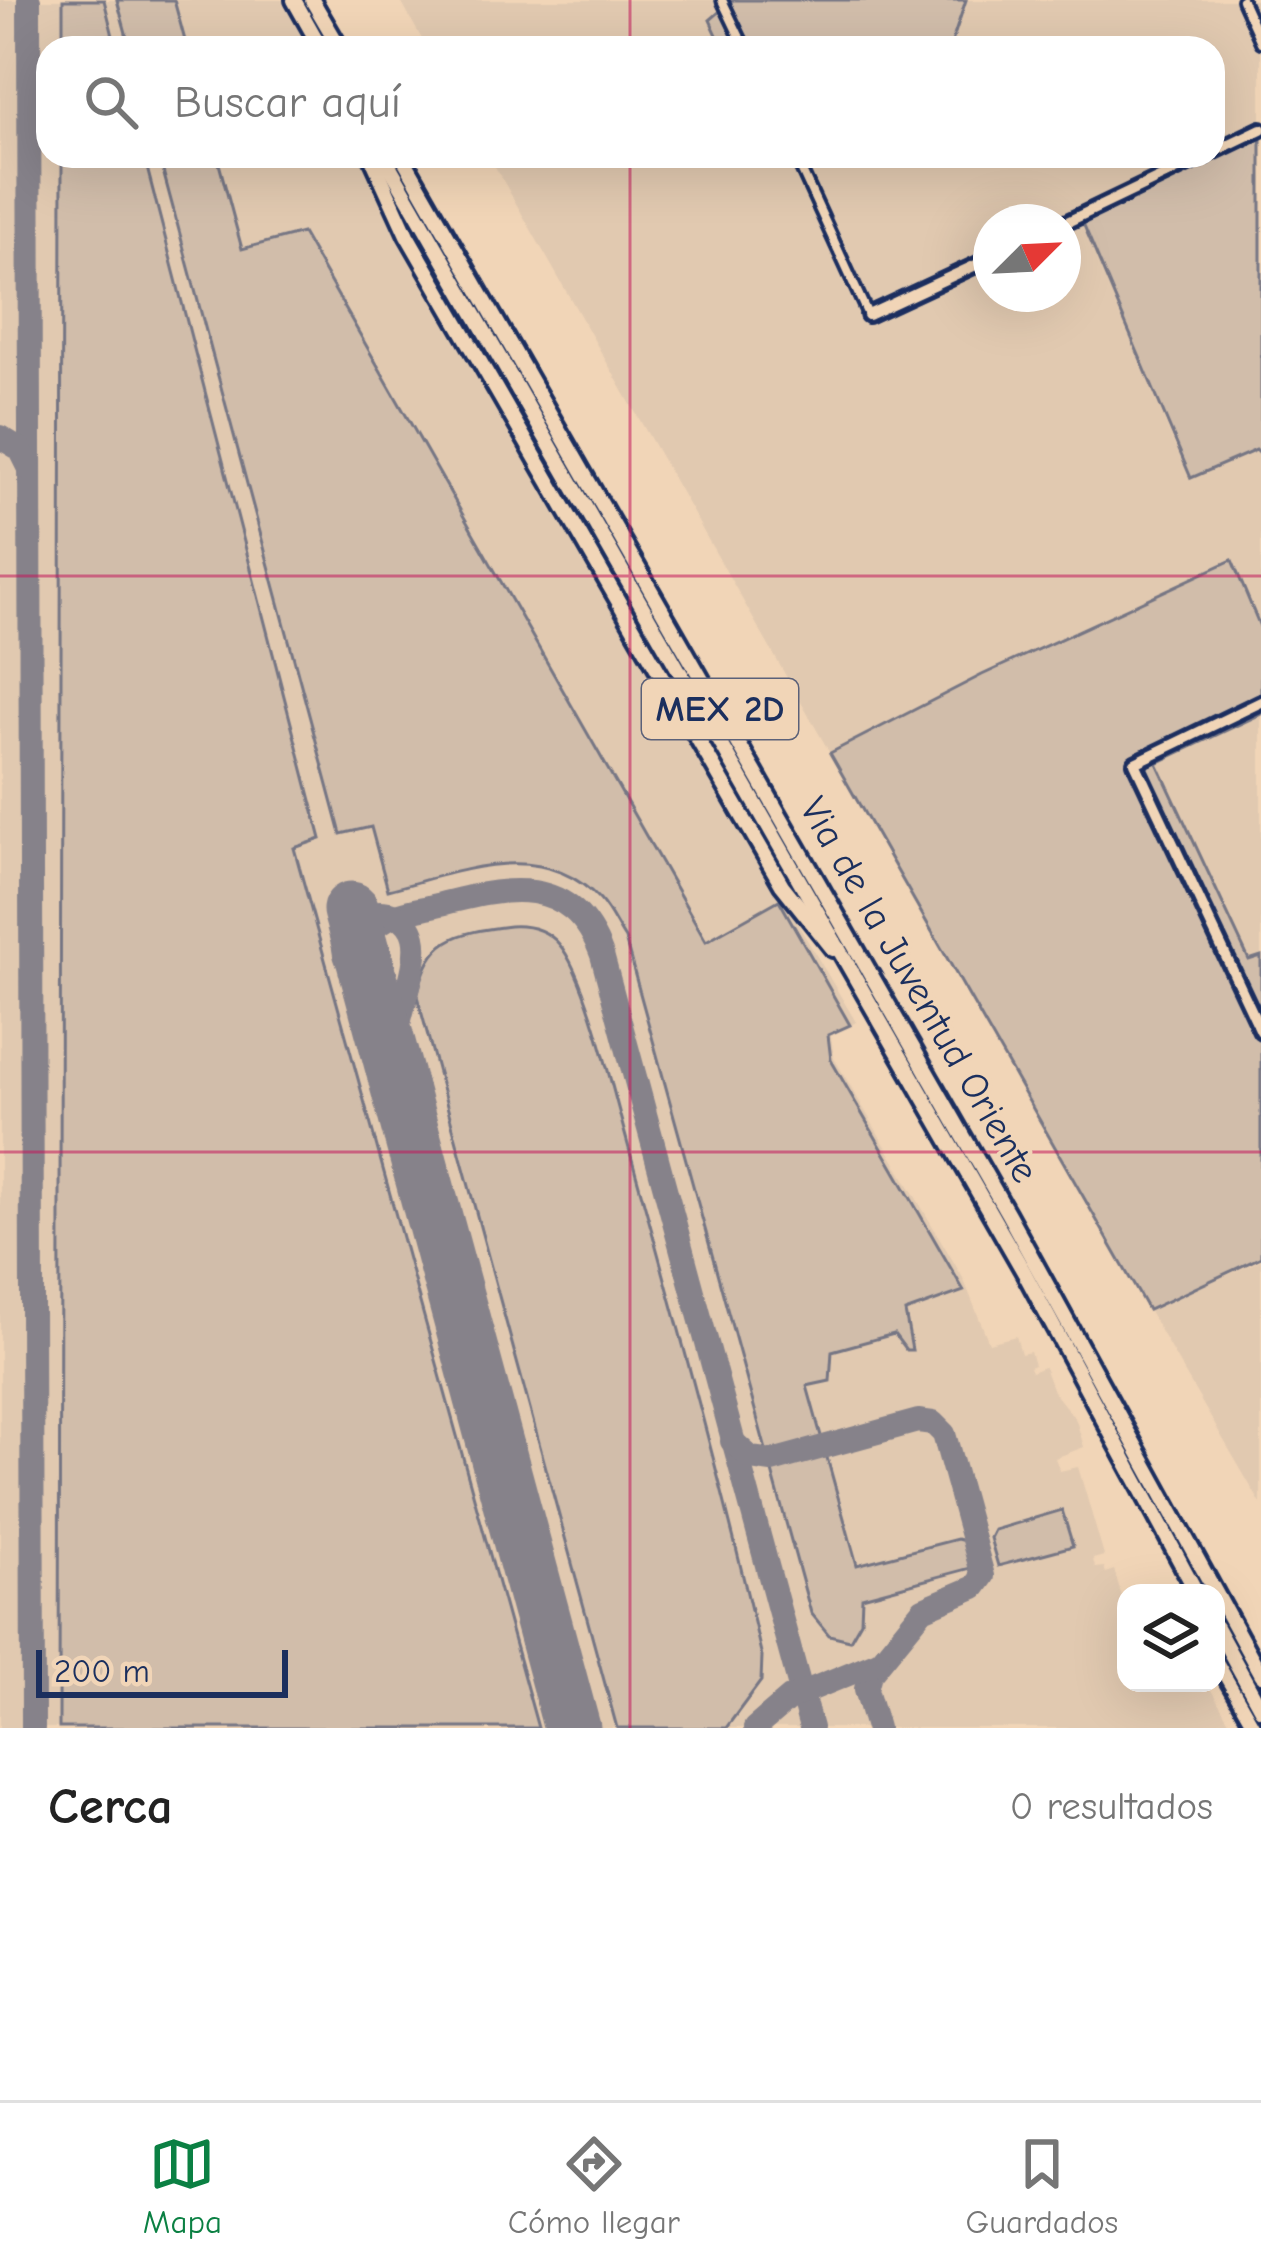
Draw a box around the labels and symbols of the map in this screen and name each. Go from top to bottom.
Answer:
north arrow [973,204,1081,312]
road number: MEX 2D [642,679,798,739]
street label: Via de la Juventud Oriente [790,789,1048,1191]
scale bar [36,1644,288,1697]

